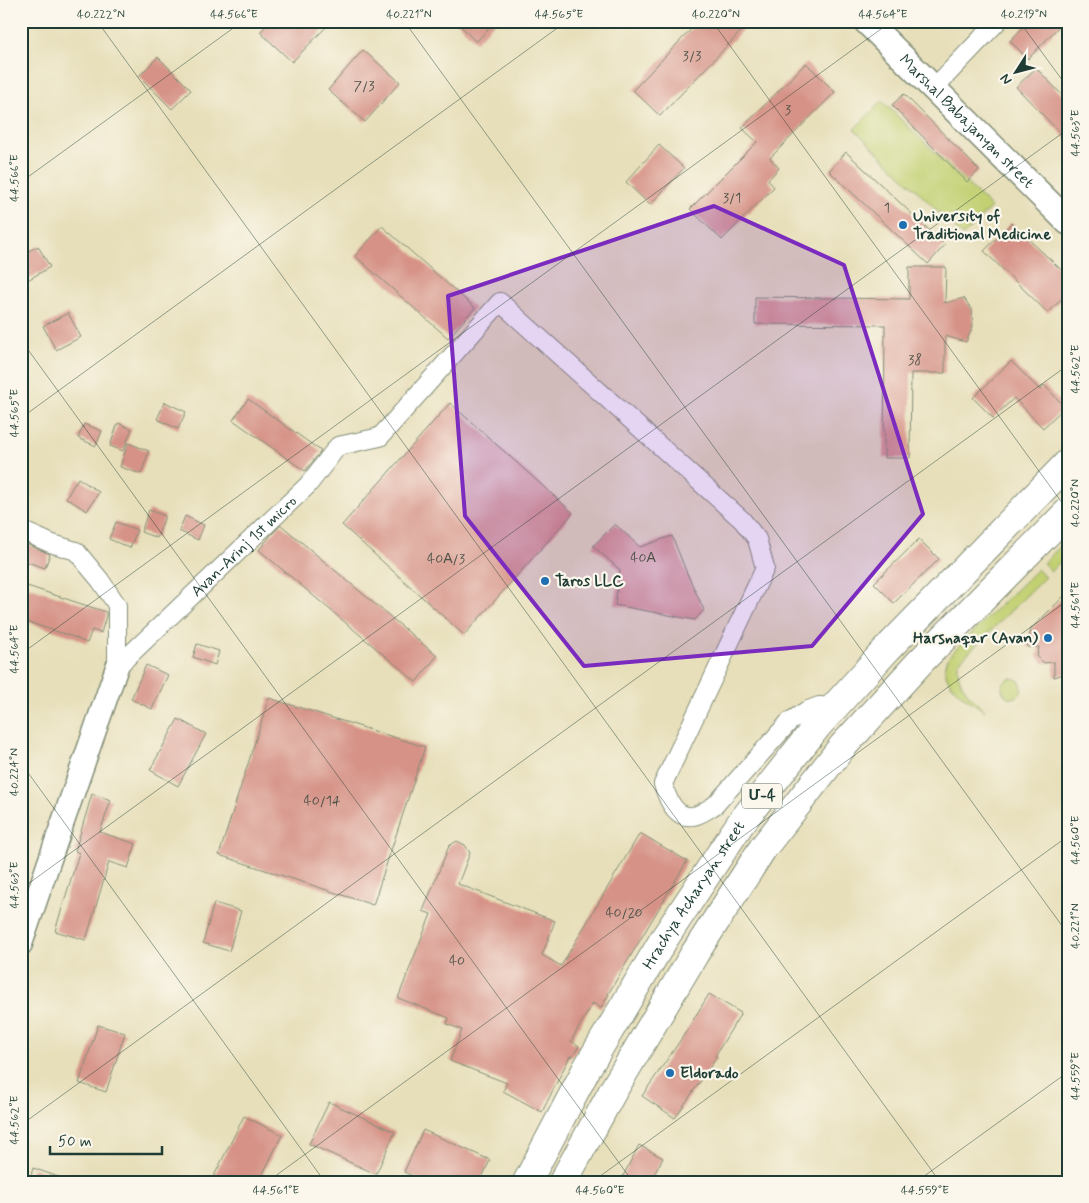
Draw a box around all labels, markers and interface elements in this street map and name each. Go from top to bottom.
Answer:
text: 40.222°N [77,7,125,23]
text: 44.566°E [210,7,258,23]
text: 40.221°N [386,7,432,23]
text: 44.565°E [535,7,583,23]
text: 40.220°N [692,7,740,23]
text: 44.564°E [858,7,908,23]
text: 40.219°N [1001,7,1047,23]
house number: 3/3 [683,47,701,65]
north arrow [992,48,1042,98]
street label: Marshal Babajanyan street [895,49,1039,193]
text: N [996,70,1016,88]
house number: 7/3 [354,77,374,95]
house number: 3 [785,101,791,119]
text: 44.563°E [1068,110,1084,156]
text: 44.566°E [7,154,23,202]
house number: 3/1 [723,189,741,207]
house number: 1 [884,199,890,217]
place label: University of Traditional Medicine [913,206,1052,245]
marker: University of Traditional Medicine [897,219,909,231]
text: 44.562°E [1068,344,1084,394]
house number: 38 [908,351,922,369]
text: 44.565°E [7,389,23,437]
text: 40.220°N [1068,479,1084,527]
street label: Avan-Arinj 1st micro [186,491,301,602]
house number: 40А [630,549,656,567]
house number: 40А/3 [427,550,465,568]
place label: Taros LLC [555,571,624,592]
marker: Taros LLC [539,575,551,587]
text: 44.561°E [1068,582,1084,628]
text: 44.564°E [7,624,23,674]
place label: Harsnaqar (Avan) [913,628,1038,649]
marker: Harsnaqar (Avan) [1042,632,1054,644]
text: 40.224°N [7,748,23,796]
road number: Մ-4 [742,784,782,808]
house number: 40/14 [303,792,341,810]
text: 44.560°E [1068,815,1084,865]
street label: Hrachya Acharyan street [638,817,750,973]
text: 44.563°E [7,862,23,908]
text: 40.221°N [1068,903,1084,949]
house number: 40/20 [605,904,643,922]
house number: 40 [449,952,465,970]
text: 44.559°E [1068,1052,1084,1100]
place label: Eldorado [680,1063,739,1084]
marker: Eldorado [664,1067,676,1079]
text: 44.562°E [7,1095,23,1145]
scale bar [50,1123,162,1155]
text: 50 m [58,1132,92,1152]
text: 44.561°E [253,1183,299,1199]
text: 44.560°E [575,1183,625,1199]
text: 44.559°E [901,1183,949,1199]

